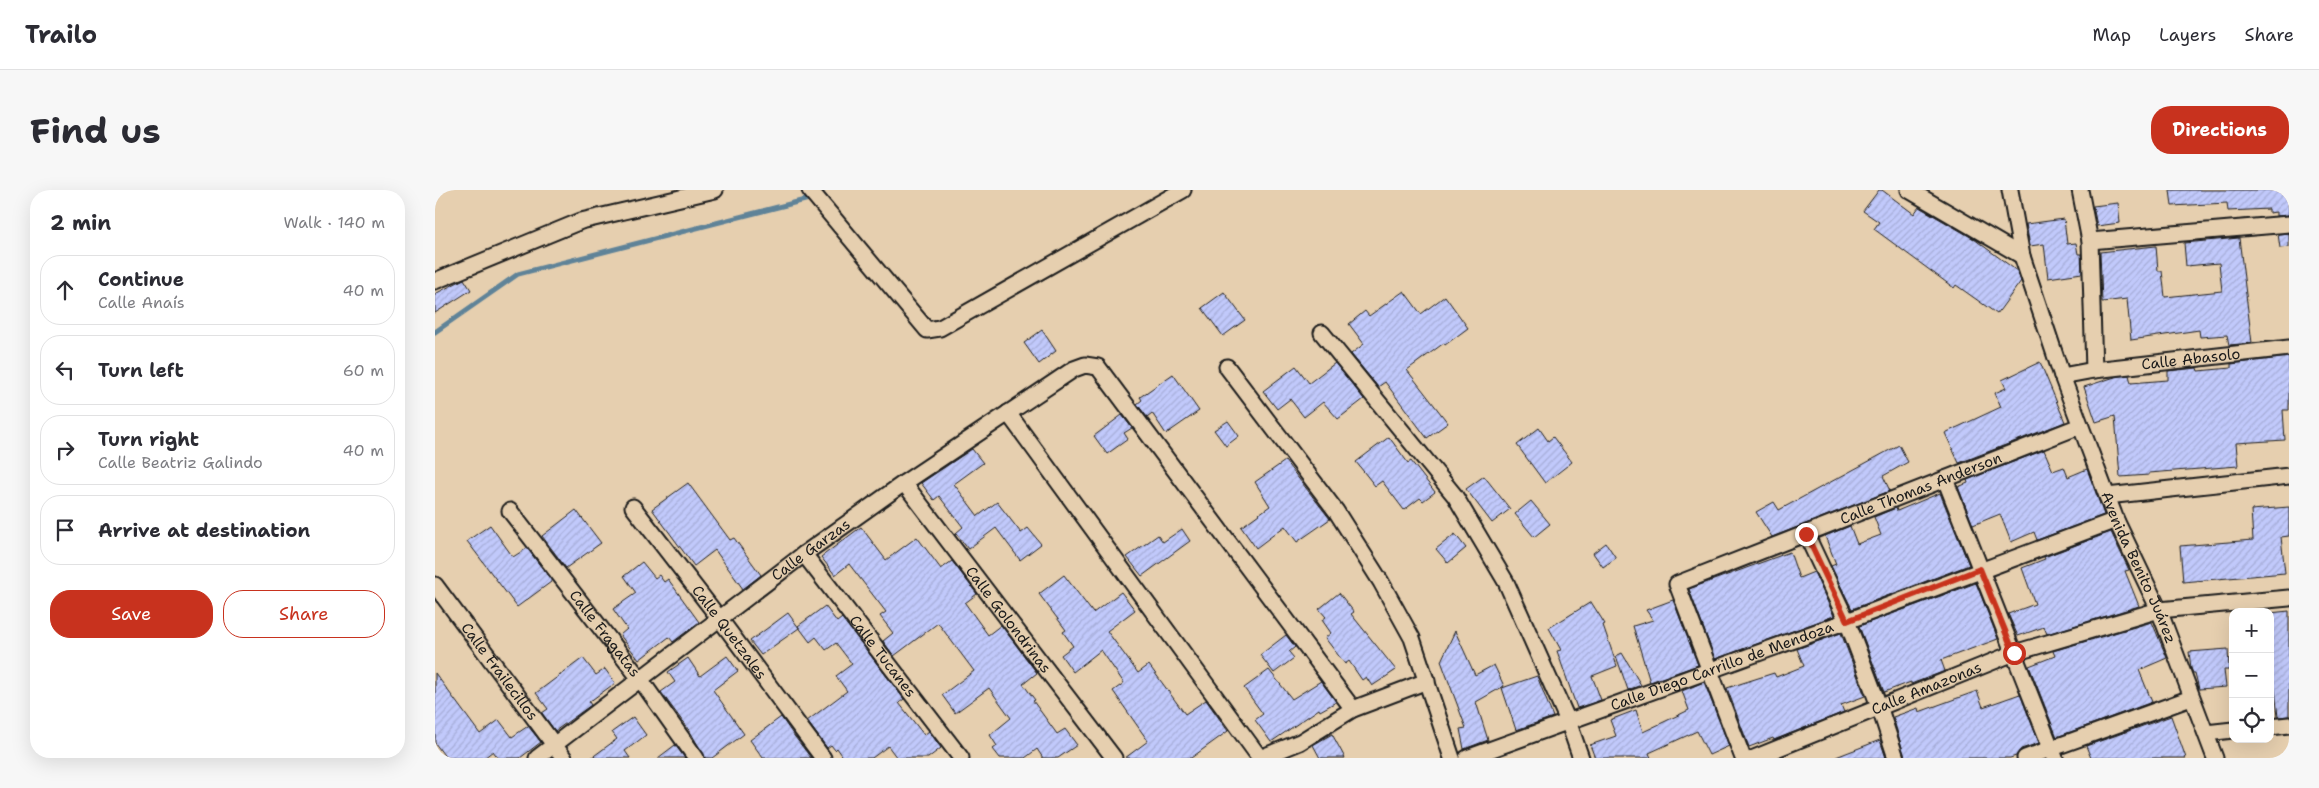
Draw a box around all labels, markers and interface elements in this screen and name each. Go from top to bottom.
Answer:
text: Trailo [25,19,97,51]
text: Map [2093,23,2131,47]
text: Layers [2159,23,2216,47]
text: Share [2244,23,2294,47]
button: Directions [2151,106,2289,154]
text: Find us [30,107,161,154]
text: 2 min [50,209,111,237]
text: Walk · 140 m [283,212,385,233]
text: Continue [98,267,184,292]
icon: ahead [51,276,79,304]
text: 40 m [342,280,384,301]
text: Calle Anaís [98,292,185,313]
street label: Calle Abasolo [2140,344,2241,375]
icon: left [51,356,79,384]
text: Turn left [98,358,184,383]
text: 60 m [343,360,384,381]
text: Turn right [98,427,199,452]
icon: right [51,436,79,464]
text: 40 m [342,440,384,461]
street label: Calle Thomas Anderson [1837,448,2005,529]
text: Calle Beatriz Galindo [98,452,263,473]
street label: Avenida Benito Juárez [2096,489,2181,646]
street label: Calle Garzas [767,514,854,585]
icon: arrive [51,516,79,544]
text: Arrive at destination [98,518,310,543]
route end [1795,523,1818,546]
street label: Calle Golondrinas [961,562,1056,677]
street label: Calle Quetzales [687,581,771,683]
street label: Calle Fragatas [565,586,645,681]
button: Save [50,590,213,638]
button: Share [223,590,385,638]
map controls [2229,608,2274,743]
button: + [2229,608,2274,653]
street label: Calle Tucanes [845,611,921,701]
street label: Calle Diego Carrillo de Mendoza [1608,616,1837,715]
street label: Calle Frailecillos [456,619,543,725]
route start [2003,642,2026,665]
button: − [2229,653,2274,698]
street label: Calle Amazonas [1868,657,1985,720]
button: locate [2229,698,2274,743]

